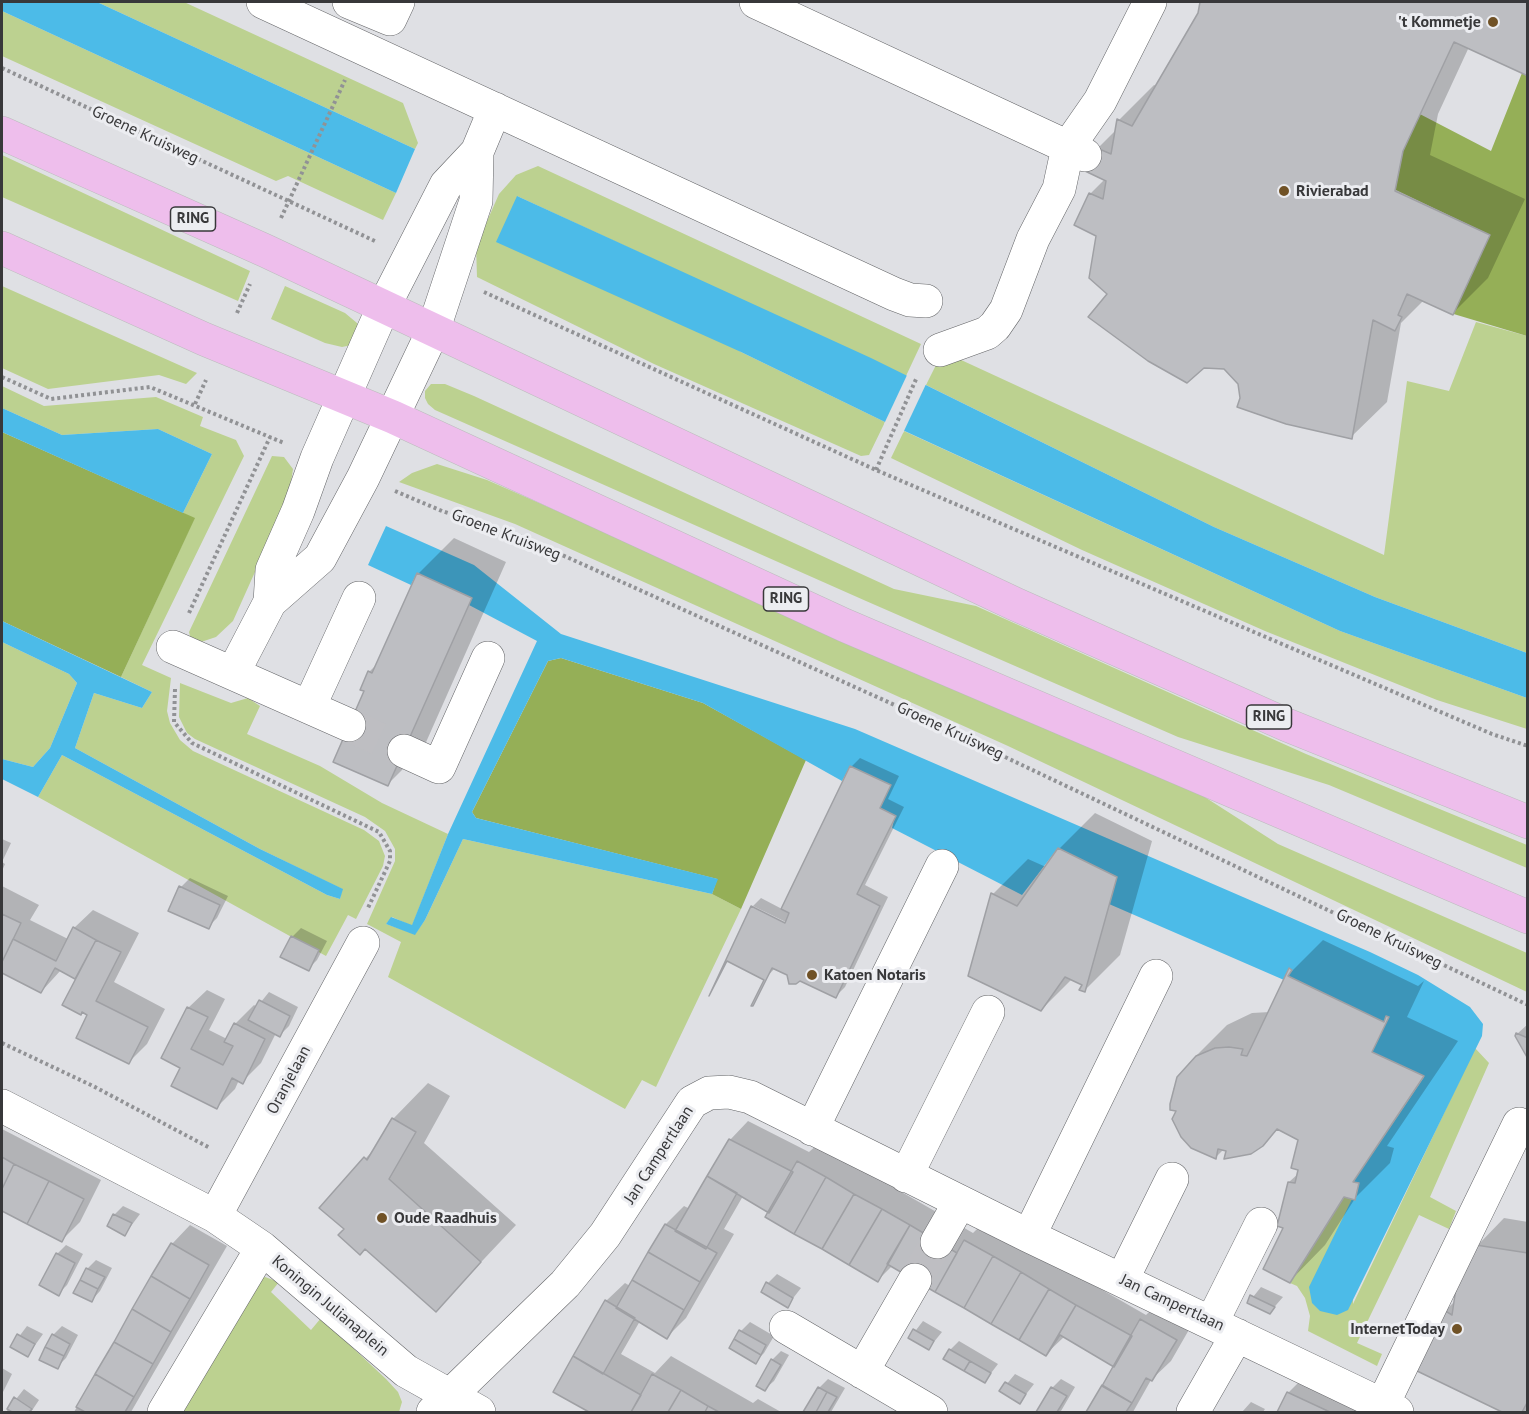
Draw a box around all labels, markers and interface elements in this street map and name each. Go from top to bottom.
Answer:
place label: 't Kommetje [1398,12,1481,32]
marker: 't Kommetje [1486,15,1500,29]
street label: Groene Kruisweg [89,102,201,168]
place label: Rivierabad [1296,181,1369,201]
marker: Rivierabad [1277,184,1291,198]
road number: RING [170,207,216,231]
street label: Groene Kruisweg [449,505,563,565]
road number: RING [764,587,808,611]
street label: Groene Kruisweg [894,698,1006,764]
road number: RING [1246,705,1292,729]
street label: Groene Kruisweg [1333,905,1445,973]
place label: Katoen Notaris [824,965,926,985]
marker: Katoen Notaris [805,968,819,982]
street label: Oranjelaan [263,1042,315,1118]
street label: Jan Campertlaan [620,1102,698,1208]
place label: Oude Raadhuis [394,1208,497,1228]
marker: Oude Raadhuis [375,1211,389,1225]
street label: Koningin Julianaplein [268,1252,392,1360]
street label: Jan Campertlaan [1117,1270,1227,1336]
place label: InternetToday [1350,1319,1445,1339]
marker: InternetToday [1450,1322,1464,1336]

